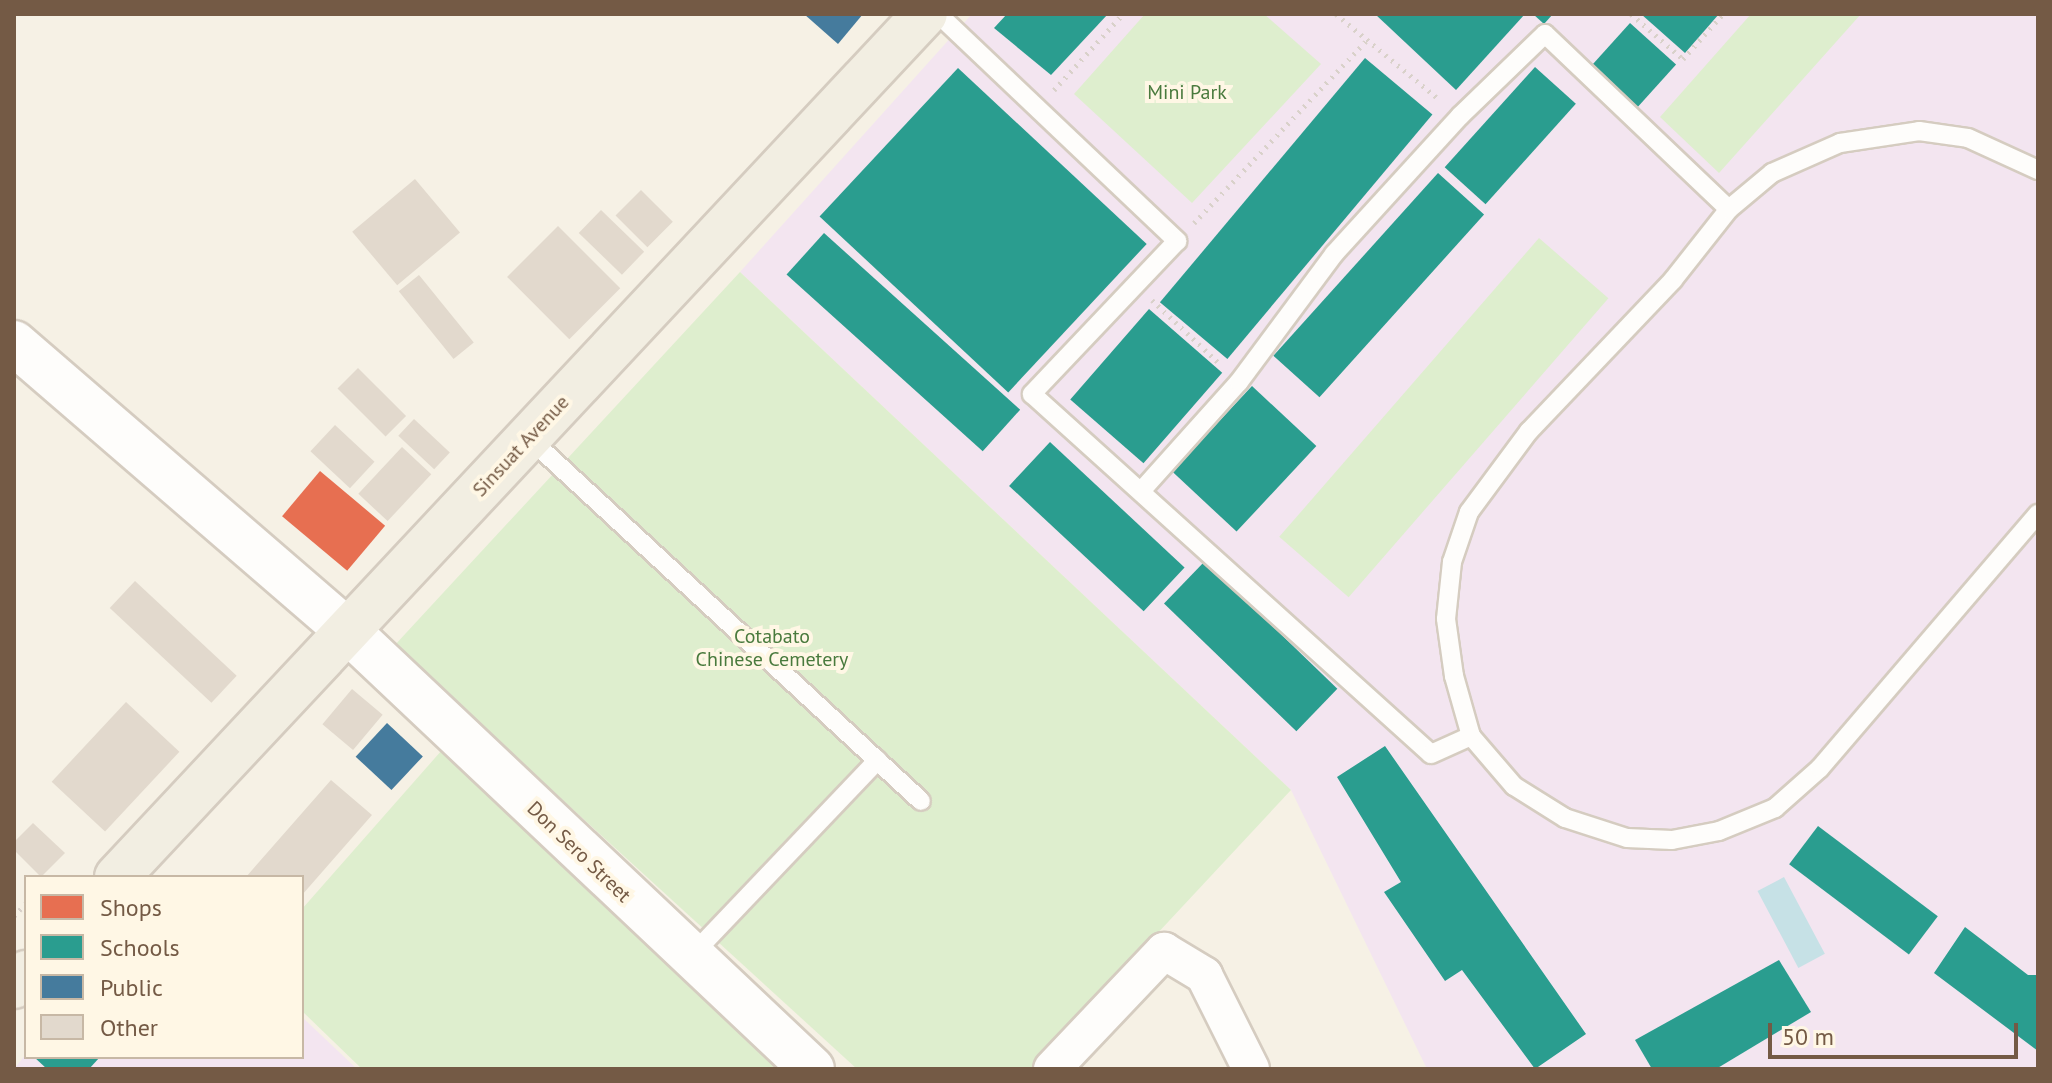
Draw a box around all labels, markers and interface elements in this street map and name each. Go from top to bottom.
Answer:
park label: Mini Park [1147,80,1227,104]
street label: Sinsuat Avenue [468,390,574,502]
park label: Cotabato Chinese Cemetery [696,625,848,672]
street label: Don Sero Street [522,797,636,907]
legend [24,875,304,1059]
text: Shops [100,892,162,923]
text: Schools [100,932,180,963]
text: Public [100,972,163,1003]
scale bar [1772,1007,2022,1057]
text: Other [100,1012,158,1043]
text: 50 m [1782,1021,1834,1052]

